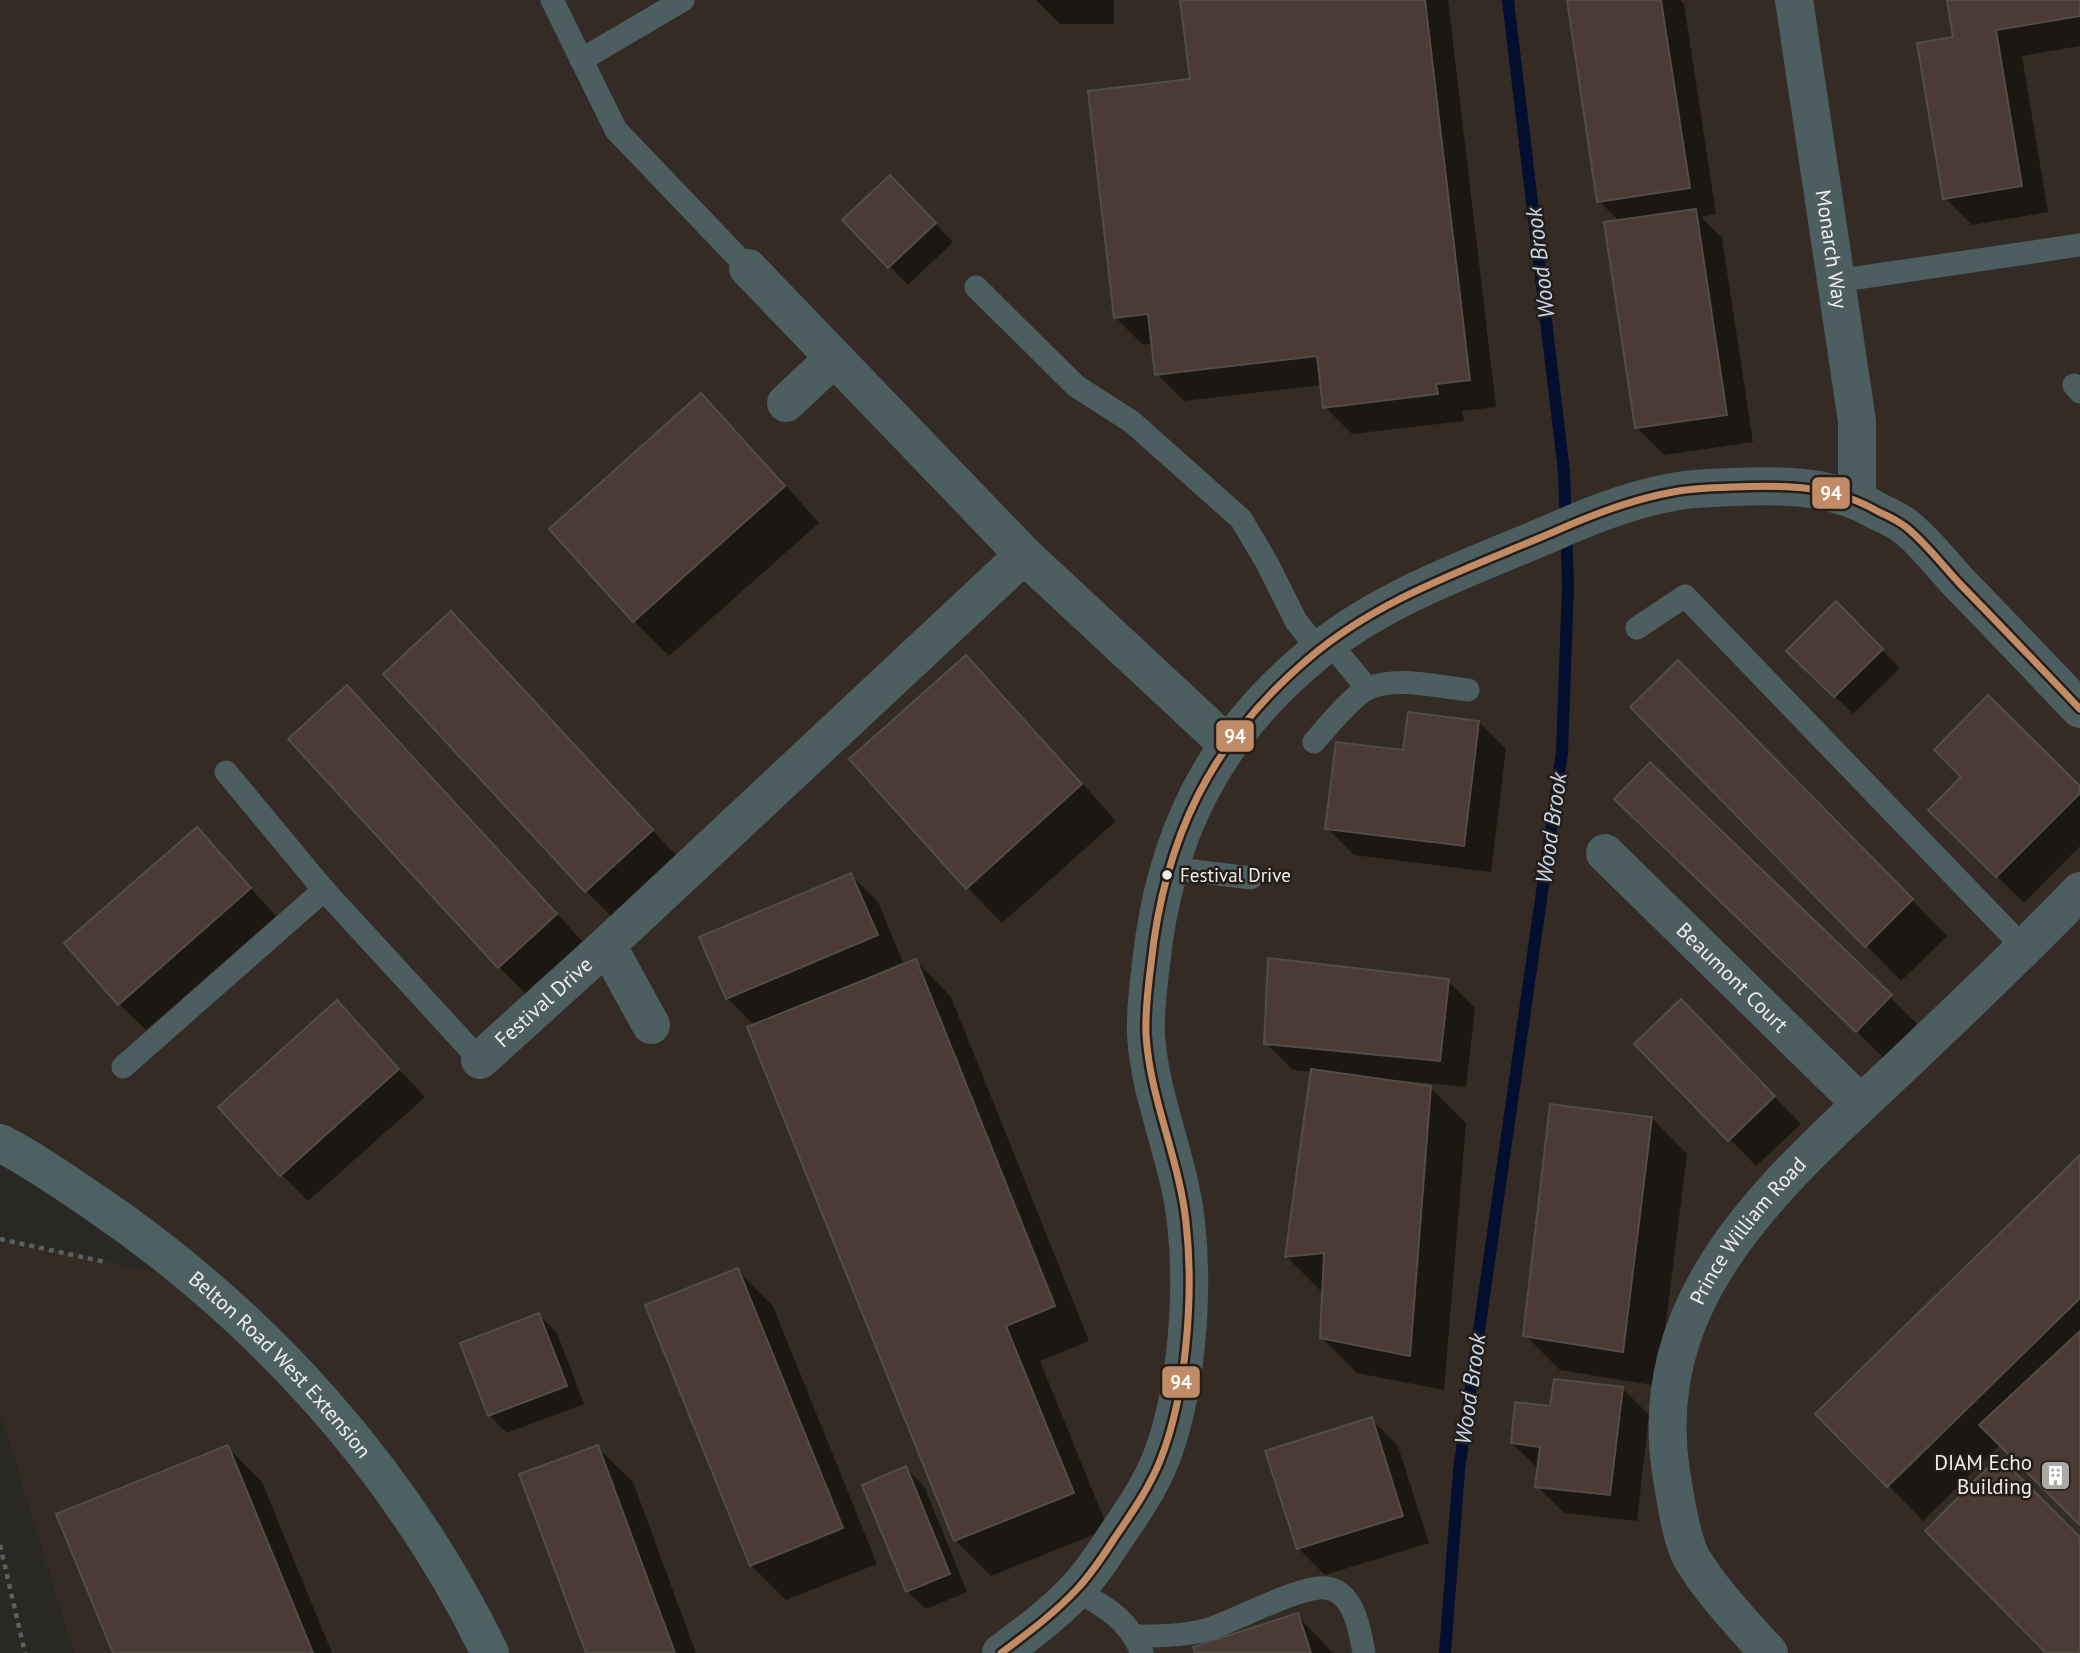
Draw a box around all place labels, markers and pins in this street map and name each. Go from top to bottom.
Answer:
place label: Festival Drive [1180,863,1291,887]
marker: Festival Drive [1160,868,1174,882]
place label: DIAM Echo Building [1934,1449,2032,1500]
building icon: DIAM Echo Building [2038,1458,2072,1492]

